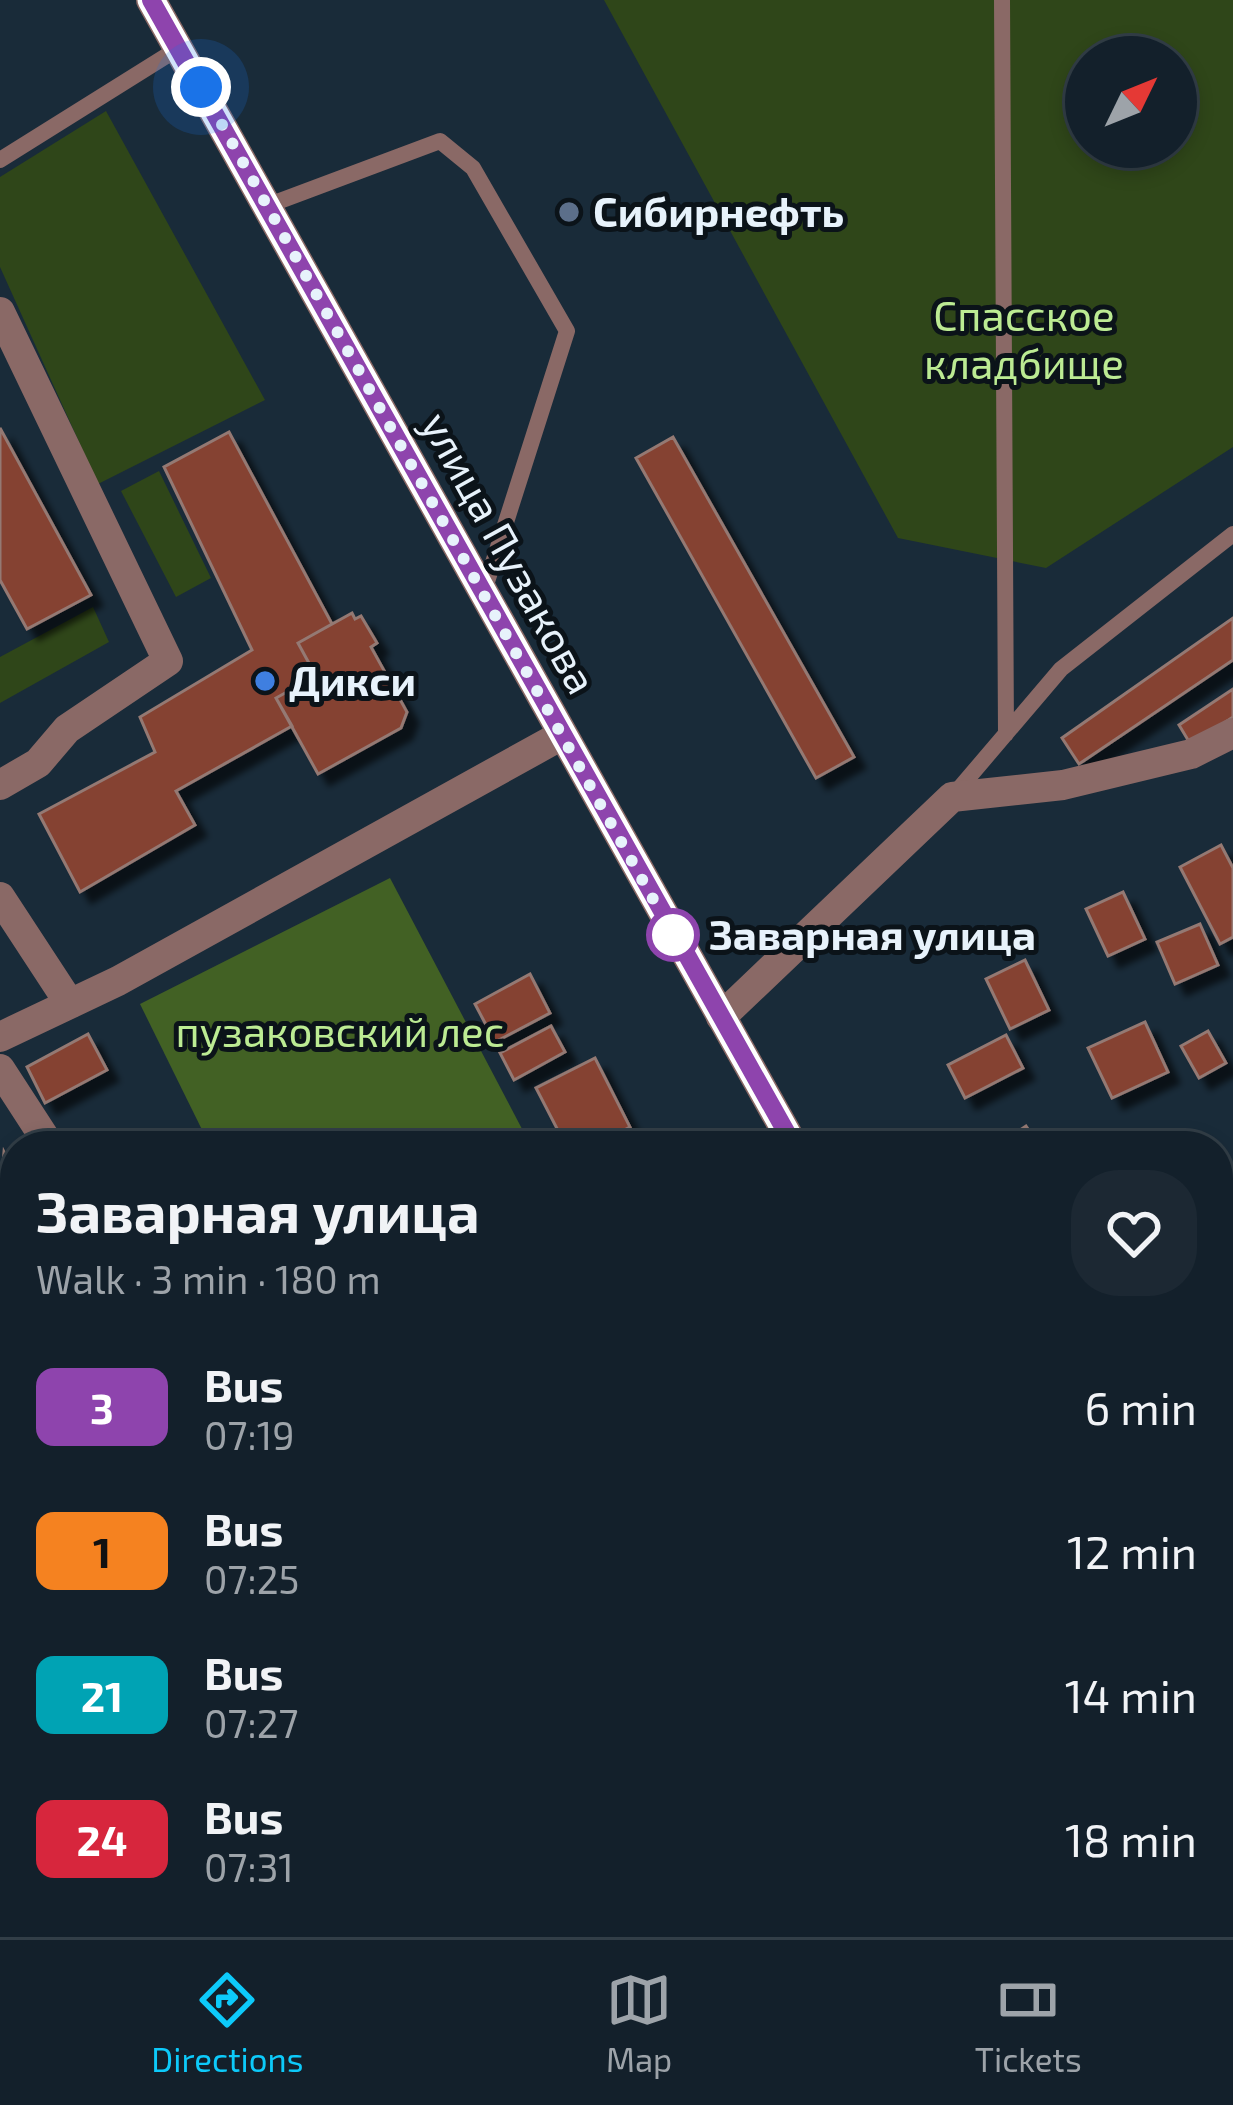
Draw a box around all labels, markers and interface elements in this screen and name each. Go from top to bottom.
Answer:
north arrow [1065,36,1197,168]
map controls [1065,36,1197,168]
your location [171,57,231,117]
place label: Сибирнефть [593,185,844,235]
marker: Сибирнефть [556,199,582,225]
park label: Спасское кладбище [924,289,1124,387]
street label: улица Пузакова [412,403,609,702]
place label: Дикси [289,654,416,704]
marker: Дикси [252,668,278,694]
place label: Заварная улица [709,908,1036,959]
marker: Заварная улица [648,910,698,960]
park label: пузаковский лес [176,1005,504,1056]
button: heart [1071,1170,1197,1296]
text: Заварная улица [36,1176,480,1244]
text: Walk · 3 min · 180 m [36,1255,381,1302]
text: Bus [204,1357,283,1411]
text: 6 min [1084,1380,1197,1434]
text: 3 [90,1382,114,1432]
text: 07:19 [204,1411,295,1458]
text: Bus [204,1501,283,1555]
text: 12 min [1067,1524,1197,1578]
text: 1 [93,1526,111,1576]
text: 07:25 [204,1555,300,1602]
text: Bus [204,1645,283,1699]
text: 14 min [1065,1668,1197,1722]
text: 21 [81,1670,123,1720]
text: 07:27 [204,1699,299,1746]
text: Bus [204,1789,283,1843]
text: 18 min [1065,1812,1197,1866]
text: 24 [76,1814,128,1864]
text: 07:31 [204,1843,294,1890]
tab: Directions [151,1967,303,2079]
tab: Map [606,1967,672,2079]
tab: Tickets [975,1967,1082,2079]

